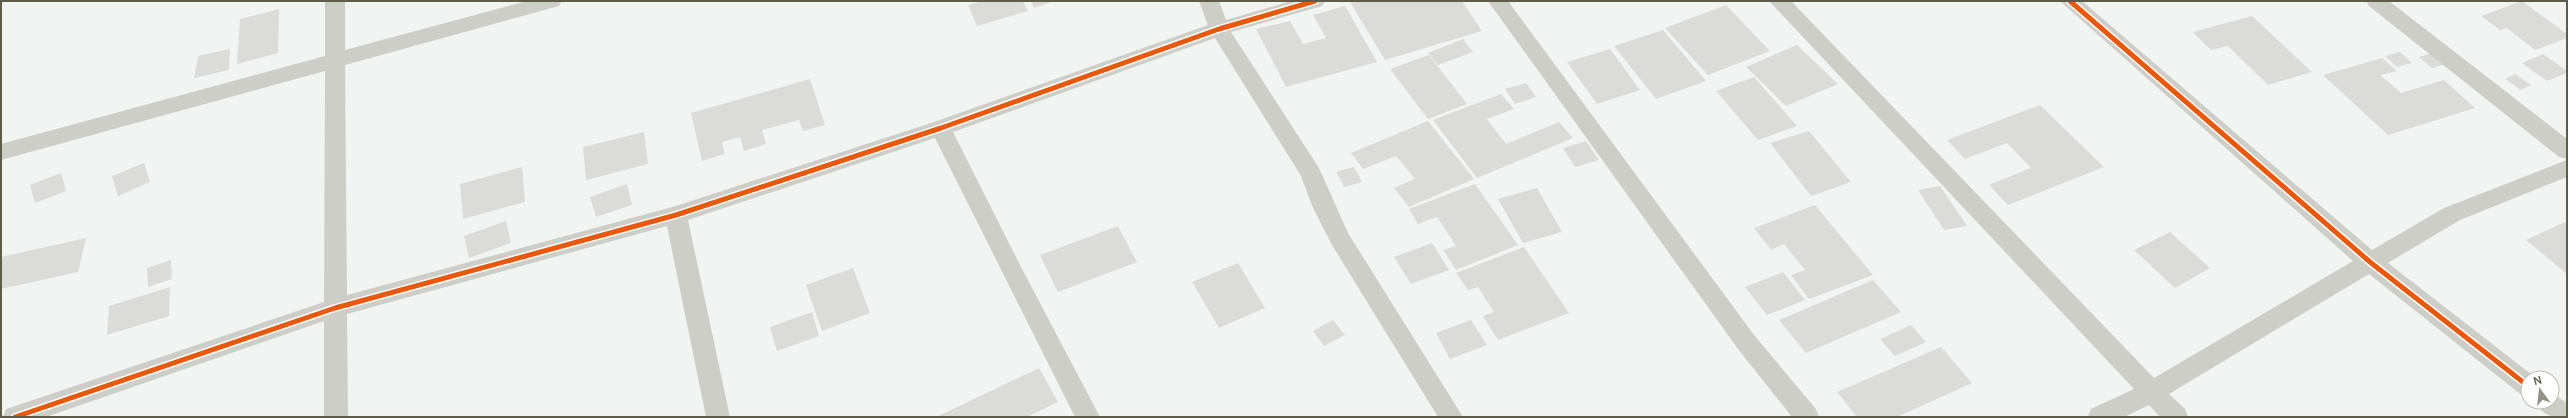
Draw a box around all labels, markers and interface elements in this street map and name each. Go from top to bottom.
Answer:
north arrow [2520,370,2560,410]
text: N [2532,372,2543,388]

